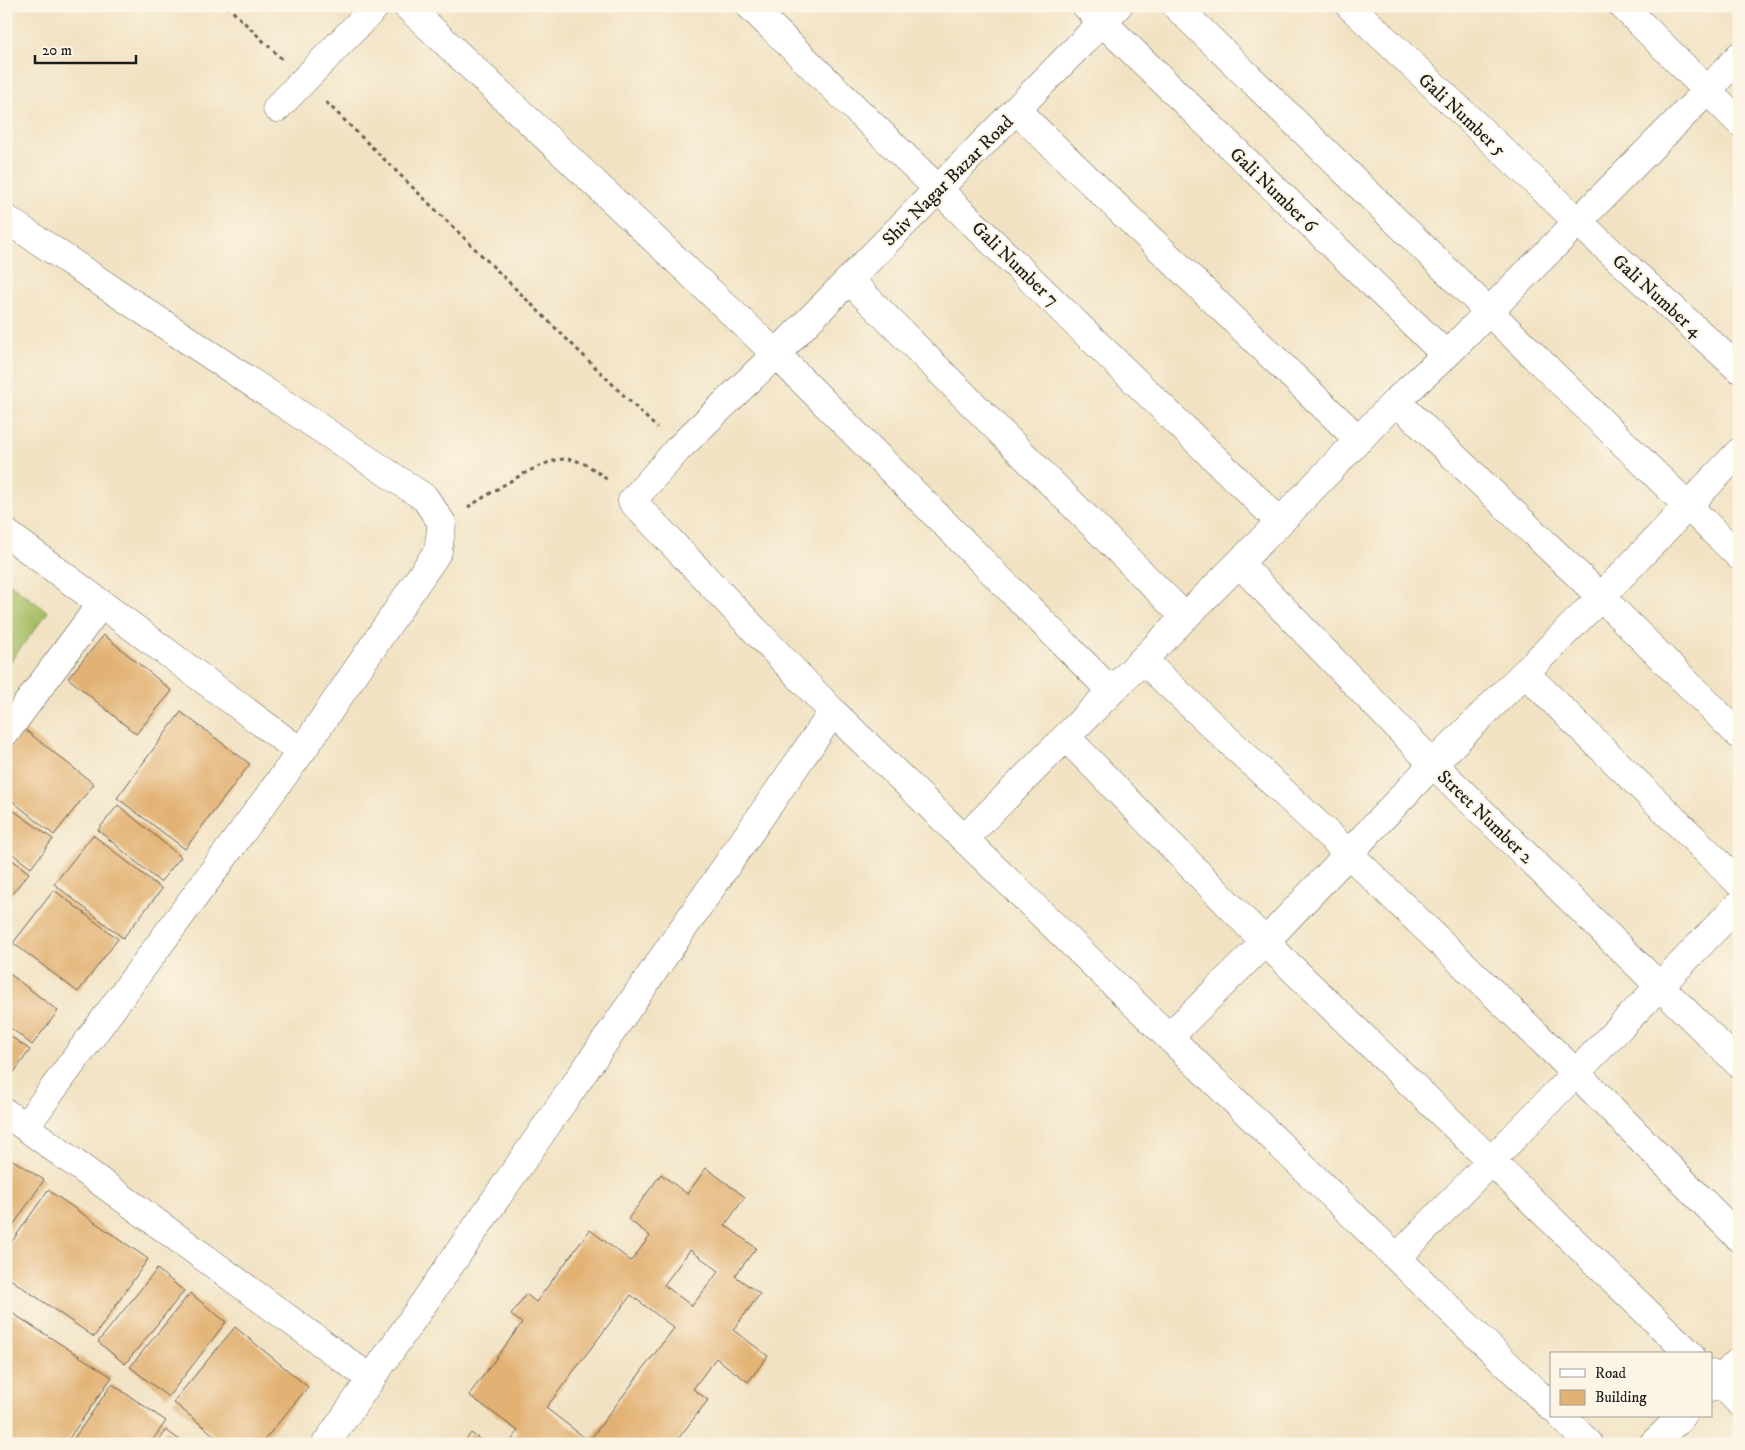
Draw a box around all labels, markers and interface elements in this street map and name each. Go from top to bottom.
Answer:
scale bar [35,32,136,64]
text: 20 m [42,41,72,60]
street label: Gali Number 5 [1413,69,1511,162]
street label: Shiv Nagar Bazar Road [878,110,1019,251]
street label: Gali Number 6 [1225,143,1322,238]
street label: Gali Number 7 [966,217,1063,311]
street label: Gali Number 4 [1607,250,1708,343]
street label: Street Number 2 [1432,765,1538,869]
legend [1550,1352,1712,1418]
text: Road [1595,1364,1627,1383]
text: Building [1595,1388,1647,1407]

